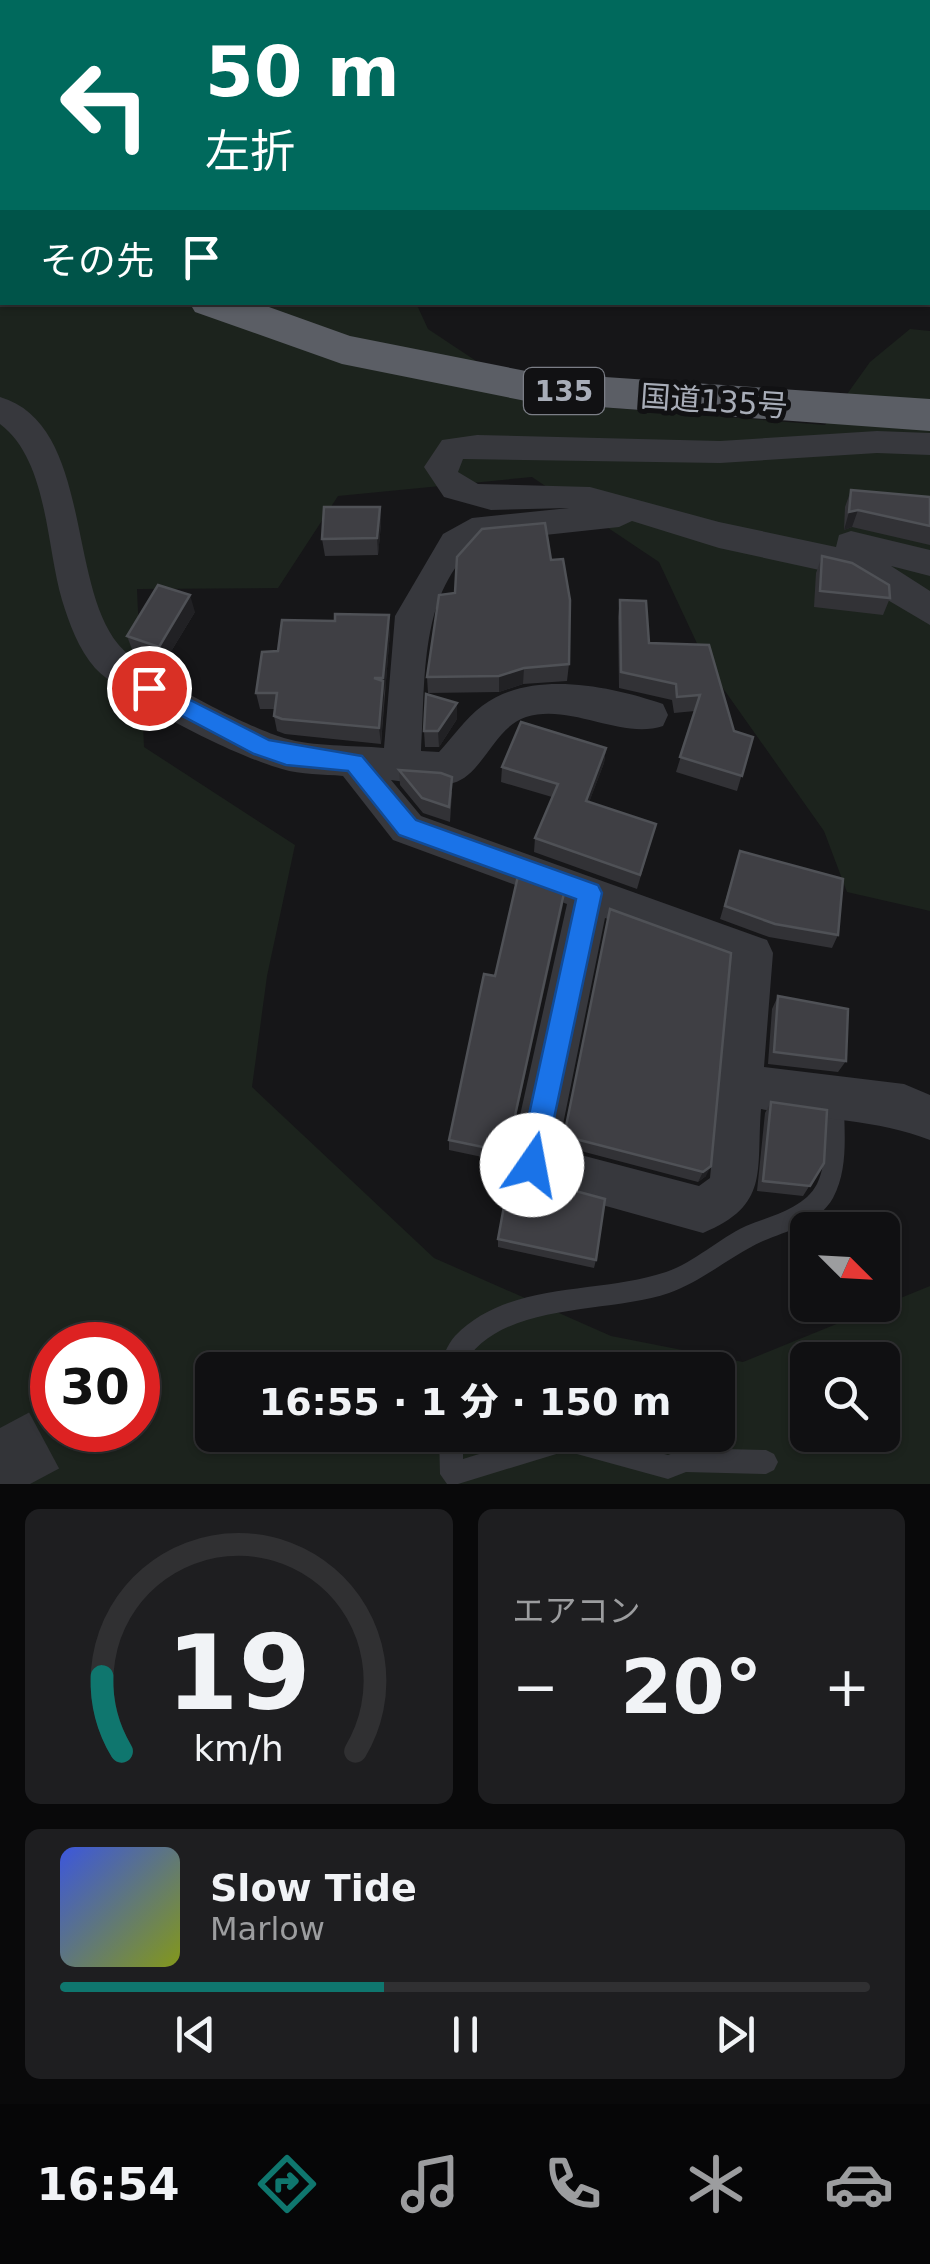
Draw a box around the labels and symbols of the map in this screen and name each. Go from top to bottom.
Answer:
road number: 135 [524,368,604,414]
street label: 国道135号 [639,378,789,424]
pin [107,646,192,731]
position arrow [480,1113,584,1217]
north arrow [790,1212,900,1322]
speed limit sign: 30 [30,1322,160,1452]

